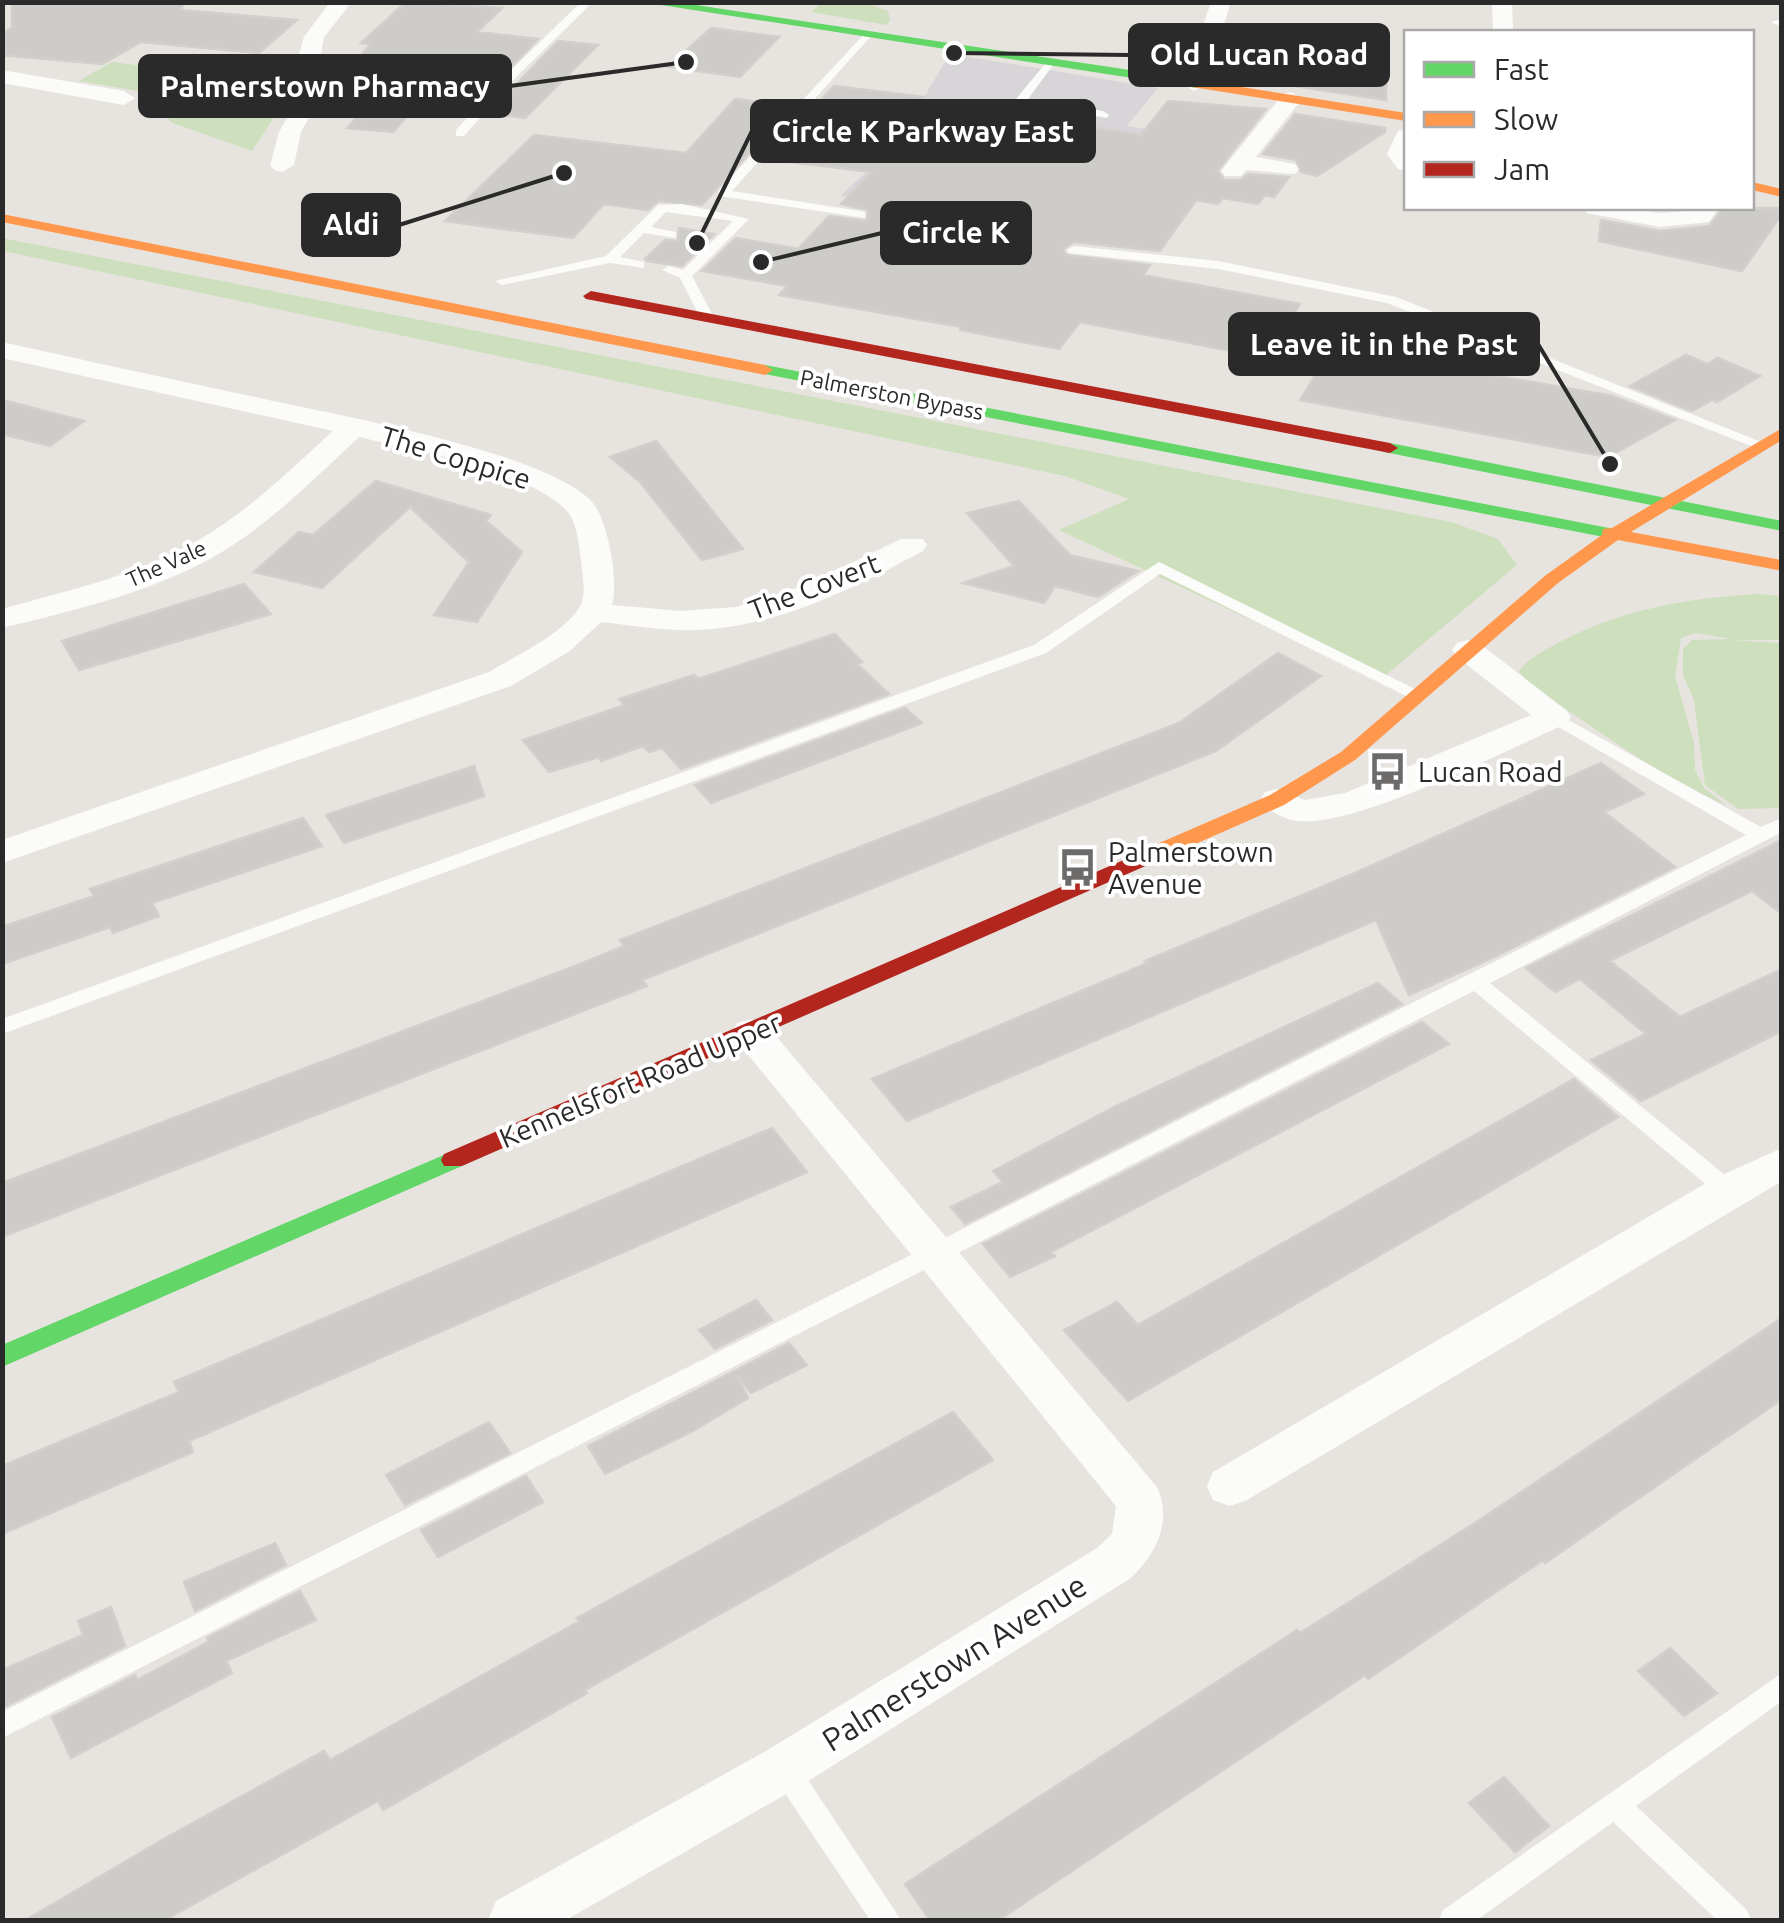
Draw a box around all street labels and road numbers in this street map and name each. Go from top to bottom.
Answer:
street label: Palmerston Bypass [798,364,986,424]
street label: The Coppice [377,420,535,494]
street label: The Vale [122,534,210,592]
street label: The Covert [744,547,884,625]
street label: Kennelsfort Road Upper [494,1006,786,1153]
street label: Palmerstown Avenue [815,1566,1093,1758]

